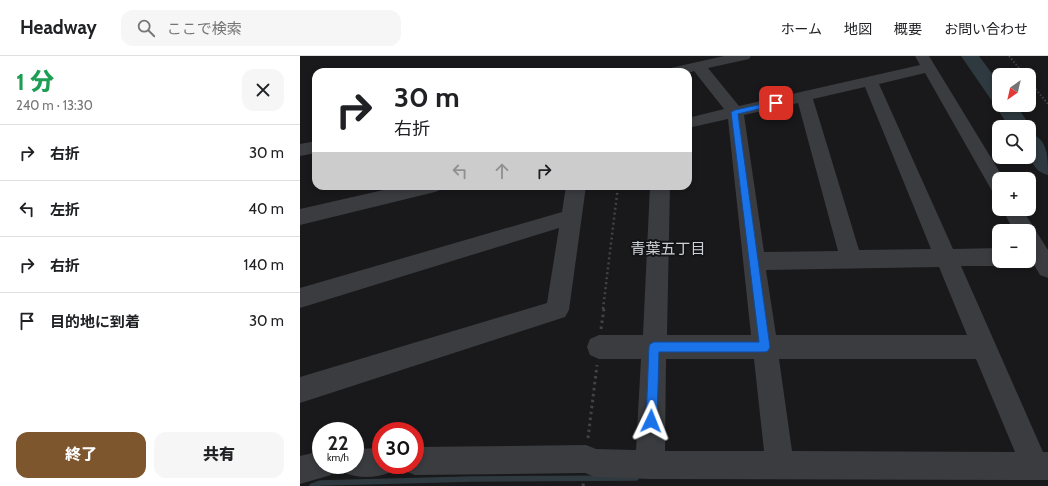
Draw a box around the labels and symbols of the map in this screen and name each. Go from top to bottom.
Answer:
north arrow [992,68,1036,112]
pin [759,86,793,120]
district label: 青葉五丁目 [630,240,706,258]
position arrow [630,400,672,442]
speed limit sign: 30 [372,422,424,474]

